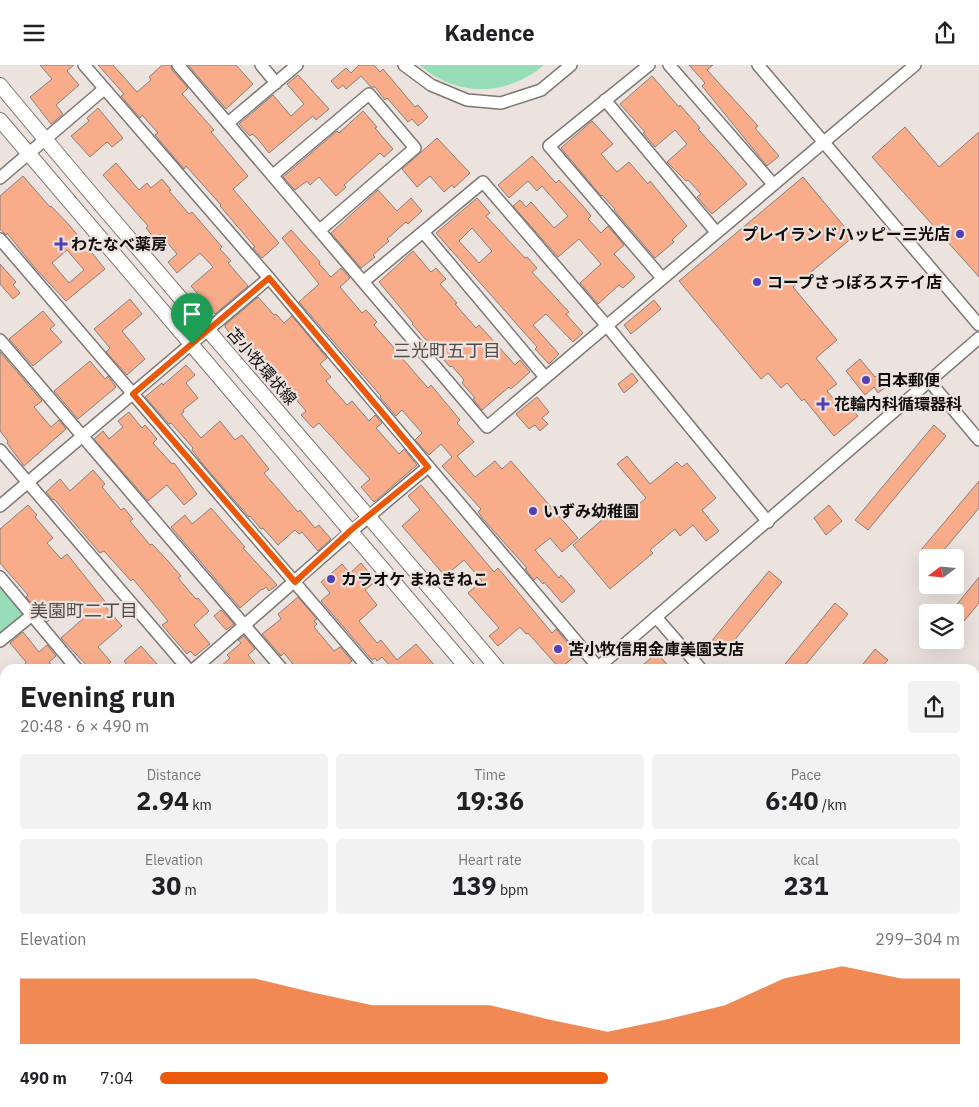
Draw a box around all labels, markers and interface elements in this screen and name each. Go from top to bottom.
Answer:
text: Kadence [444,18,535,47]
icon: menu [20,19,48,47]
icon: share [931,19,959,47]
place label: プレイランドハッピー三光店 [742,224,950,244]
marker: プレイランドハッピー三光店 [954,228,966,240]
place label: わたなべ薬房 [71,234,167,254]
marker: わたなべ薬房 [55,238,67,250]
place label: コープさっぽろステイ店 [767,272,942,292]
marker: コープさっぽろステイ店 [751,276,763,288]
pin [171,293,213,344]
icon: arrive [178,300,206,328]
street label: 苫小牧環状線 [223,323,301,409]
district label: 三光町五丁目 [393,339,501,362]
place label: 日本郵便 [876,370,940,390]
marker: 日本郵便 [860,374,872,386]
place label: 花輪内科循環器科 [834,394,962,414]
marker: 花輪内科循環器科 [816,397,830,411]
place label: いずみ幼稚園 [543,501,639,521]
marker: いずみ幼稚園 [527,505,539,517]
north arrow [919,549,964,594]
map controls [919,549,964,649]
place label: カラオケ まねきねこ [341,569,489,589]
marker: カラオケ まねきねこ [325,573,337,585]
district label: 美園町二丁目 [30,599,138,622]
button: layers [919,604,964,649]
place label: 苫小牧信用金庫美園支店 [568,639,744,659]
marker: 苫小牧信用金庫美園支店 [552,643,564,655]
text: Evening run [20,678,176,715]
button: share [908,681,960,733]
text: 20:48 · 6 × 490 m [20,716,149,736]
text: Distance [147,766,201,784]
text: Time [474,766,506,784]
text: Pace [791,766,821,784]
text: 2.94 [136,784,189,817]
text: 19:36 [456,784,524,817]
text: 6:40 [765,784,818,817]
text: km [189,796,212,814]
text: /km [818,796,847,814]
text: Elevation [145,851,203,869]
text: Heart rate [458,851,522,869]
text: kcal [793,851,819,869]
text: 30 [151,869,181,902]
text: 139 [452,869,497,902]
text: 231 [783,869,829,902]
text: m [181,881,197,899]
text: bpm [497,881,528,899]
text: Elevation [20,929,86,949]
text: 299–304 m [875,929,960,949]
text: 490 m [20,1068,67,1088]
text: 7:04 [100,1068,133,1088]

